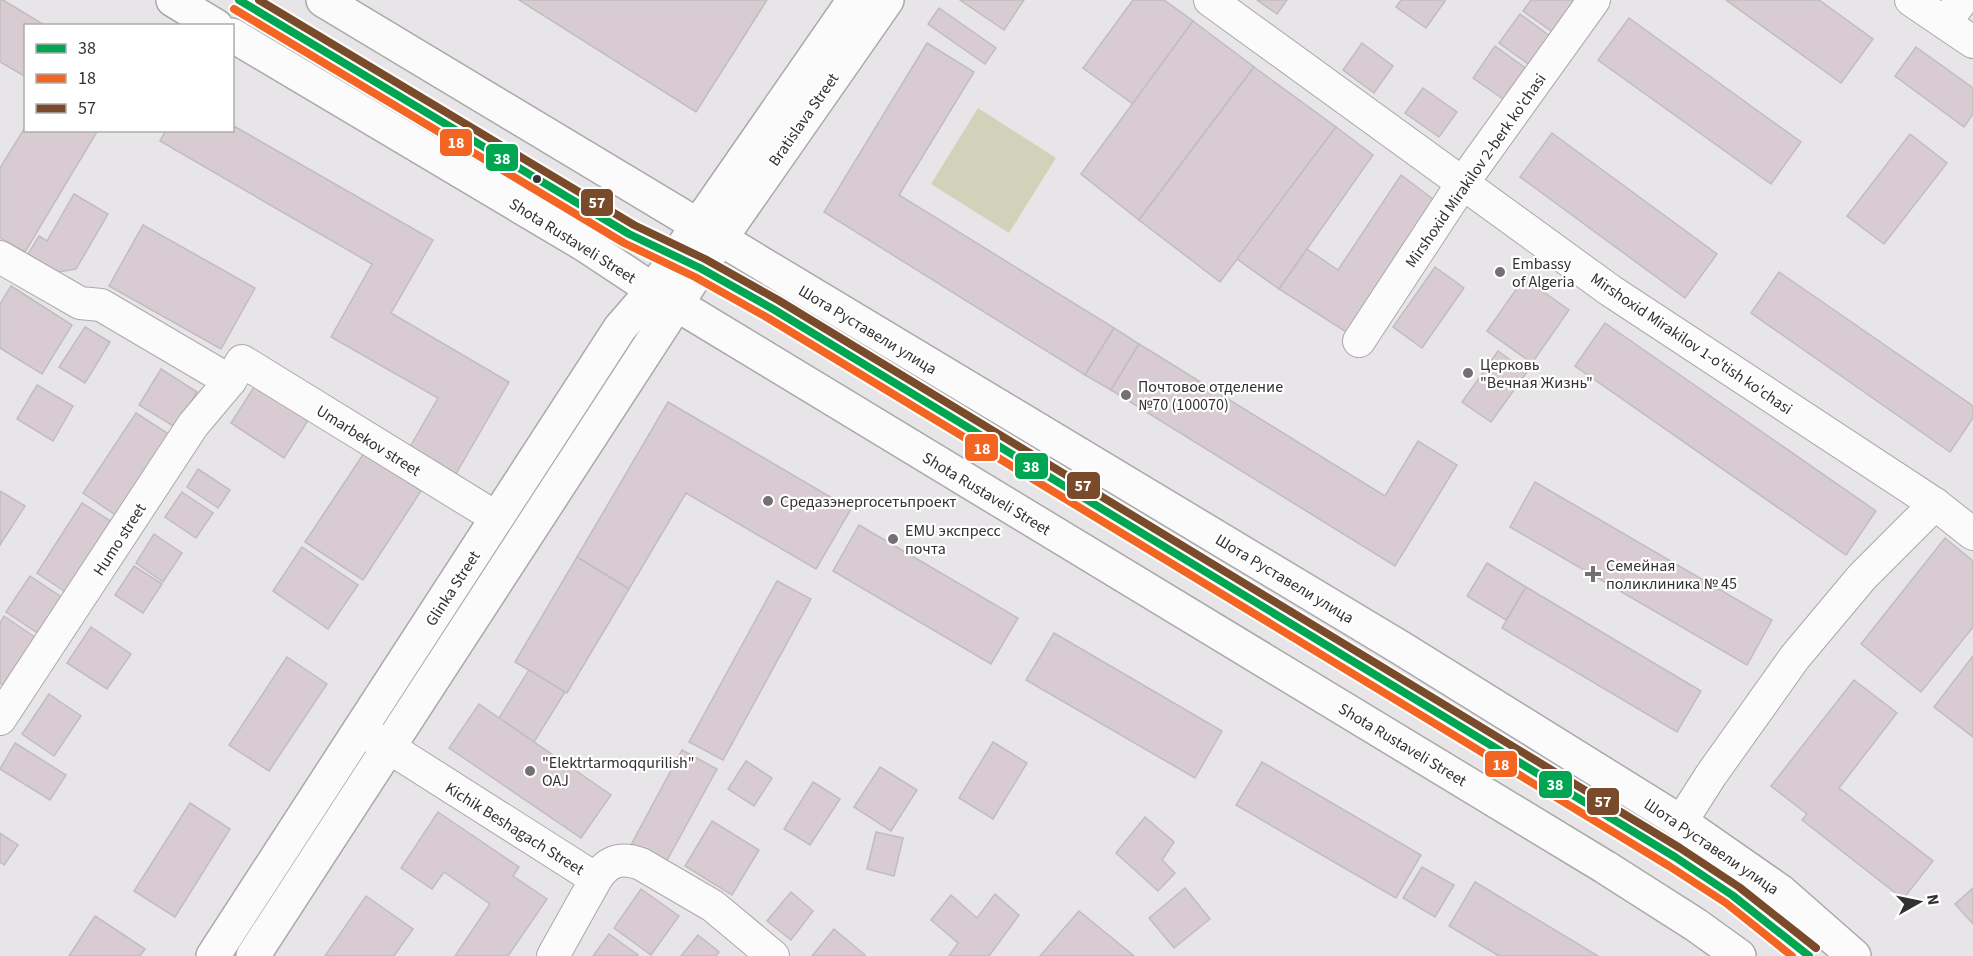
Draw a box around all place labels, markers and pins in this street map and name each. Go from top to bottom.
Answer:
unlabelled marker [531,173,543,185]
place label: Embassy of Algeria [1512,253,1575,293]
marker: Embassy of Algeria [1493,265,1507,279]
place label: Церковь "Вечная Жизнь" [1480,354,1593,394]
marker: Церковь "Вечная Жизнь" [1461,366,1475,380]
place label: Почтовое отделение №70 (100070) [1138,376,1283,416]
marker: Почтовое отделение №70 (100070) [1119,388,1133,402]
place label: Средазэнергосетьпроект [780,491,957,513]
marker: Средазэнергосетьпроект [761,494,775,508]
place label: EMU экспресс почта [905,520,1001,560]
marker: EMU экспресс почта [886,532,900,546]
place label: Семейная поликлиника № 45 [1606,555,1737,595]
marker: Семейная поликлиника № 45 [1584,565,1602,583]
place label: "Elektrtarmoqqurilish" OAJ [542,752,695,792]
marker: "Elektrtarmoqqurilish" OAJ [523,764,537,778]

